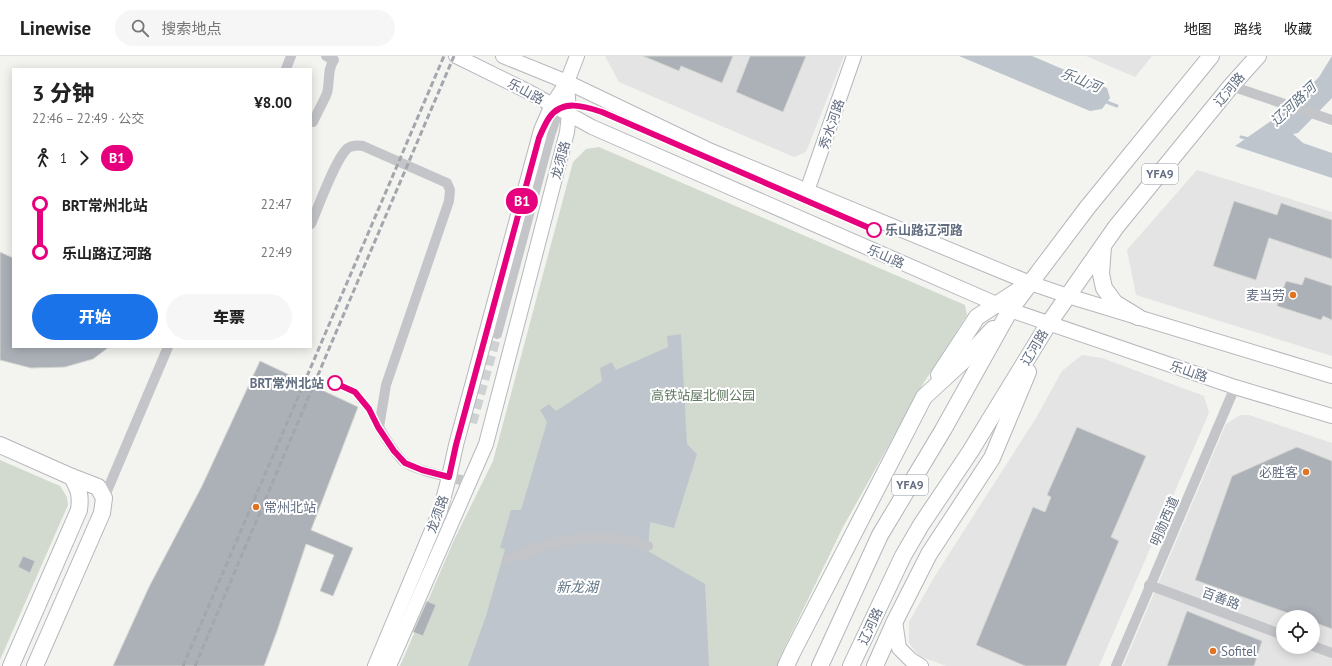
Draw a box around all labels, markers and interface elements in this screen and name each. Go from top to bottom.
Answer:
search box [115,10,395,46]
text: Linewise [20,16,91,40]
icon: search [129,17,151,39]
text: 搜索地点 [161,19,221,38]
text: 地图 [1184,20,1212,38]
text: 路线 [1234,20,1262,38]
text: 收藏 [1284,20,1312,38]
water label: 乐山河 [1058,64,1107,97]
street label: 辽河路 [1210,69,1248,110]
street label: 乐山路 [505,75,547,108]
water label: 辽河路河 [1266,76,1322,130]
text: 3 分钟 [32,79,94,107]
text: ¥8.00 [254,93,292,112]
street label: 秀水河路 [815,97,848,152]
text: 22:46 – 22:49 · 公交 [32,110,144,127]
street label: 龙须路 [547,139,574,181]
icon: walk [32,147,54,169]
icon: forward [73,147,95,169]
text: B1 [109,149,125,167]
text: 1 [60,150,67,167]
road number: YFA9 [1142,164,1178,184]
line badge: B1 [504,188,540,214]
text: B1 [514,192,530,210]
text: BRT常州北站 [62,196,148,215]
text: 22:47 [261,196,292,213]
marker: 乐山路辽河路 [866,222,882,238]
place label: 乐山路辽河路 [885,222,963,239]
street label: 乐山路 [865,241,907,272]
text: 乐山路辽河路 [62,244,152,263]
text: 22:49 [261,244,292,261]
place label: 麦当劳 [1246,287,1285,304]
marker: 麦当劳 [1288,290,1298,300]
button: 开始 [32,294,158,340]
button: 车票 [166,294,292,340]
street label: 辽河路 [1017,326,1052,368]
street label: 乐山路 [1168,357,1210,386]
place label: BRT常州北站 [250,375,324,392]
marker: BRT常州北站 [327,375,343,391]
park label: 高铁站屋北侧公园 [651,387,755,404]
place label: 必胜客 [1259,464,1298,481]
marker: 必胜客 [1301,467,1311,477]
road number: YFA9 [892,475,928,495]
street label: 龙须路 [423,493,452,535]
street label: 明勋西道 [1146,494,1182,548]
place label: 常州北站 [264,499,316,516]
marker: 常州北站 [251,502,261,512]
water label: 新龙湖 [556,578,600,596]
street label: 百善路 [1200,584,1242,613]
street label: 辽河路 [855,605,886,647]
map controls [1276,610,1320,654]
button: locate [1276,610,1320,654]
place label: Sofitel [1221,643,1257,660]
marker: Sofitel [1208,646,1218,656]

